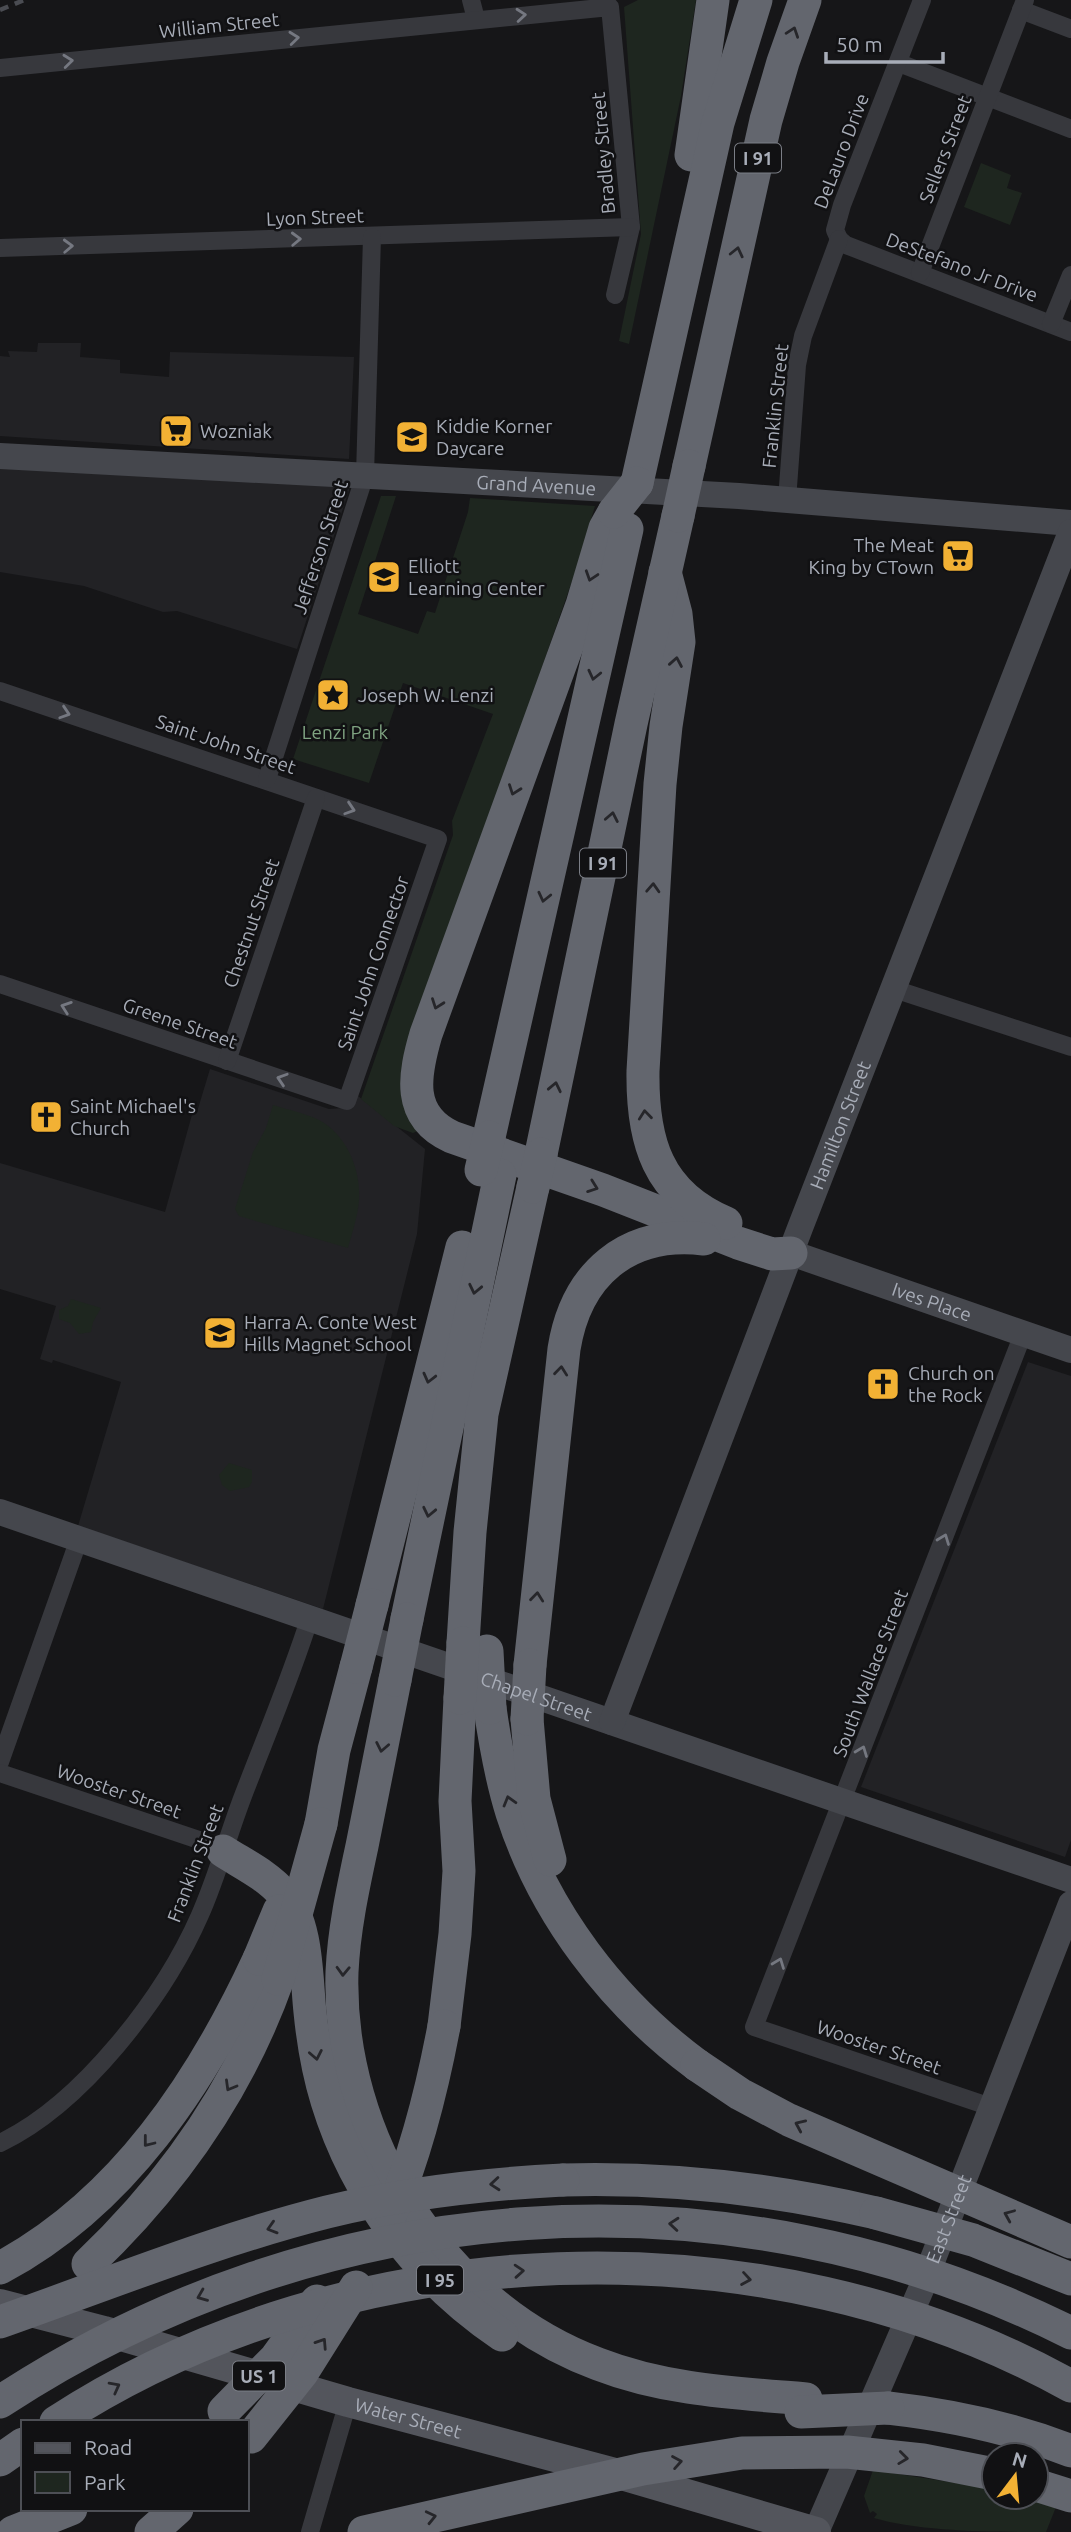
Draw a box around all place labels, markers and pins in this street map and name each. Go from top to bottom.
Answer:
supermarket icon: Wozniak [157,412,195,450]
place label: Kiddie Korner Daycare [436,415,552,459]
school or university icon: Kiddie Korner Daycare [393,418,431,456]
place label: Wozniak [200,420,272,442]
place label: The Meat King by CTown [808,534,935,578]
supermarket icon: The Meat King by CTown [939,537,977,575]
place label: Elliott Learning Center [408,555,545,599]
school or university icon: Elliott Learning Center [365,558,403,596]
place icon: Joseph W. Lenzi [314,676,352,714]
place label: Joseph W. Lenzi [358,684,494,706]
place label: Saint Michael's Church [70,1095,196,1139]
church icon: Saint Michael's Church [27,1098,65,1136]
place label: Harra A. Conte West Hills Magnet School [244,1311,417,1355]
school or university icon: Harra A. Conte West Hills Magnet School [201,1314,239,1352]
place label: Church on the Rock [908,1362,995,1406]
church icon: Church on the Rock [864,1365,902,1403]

